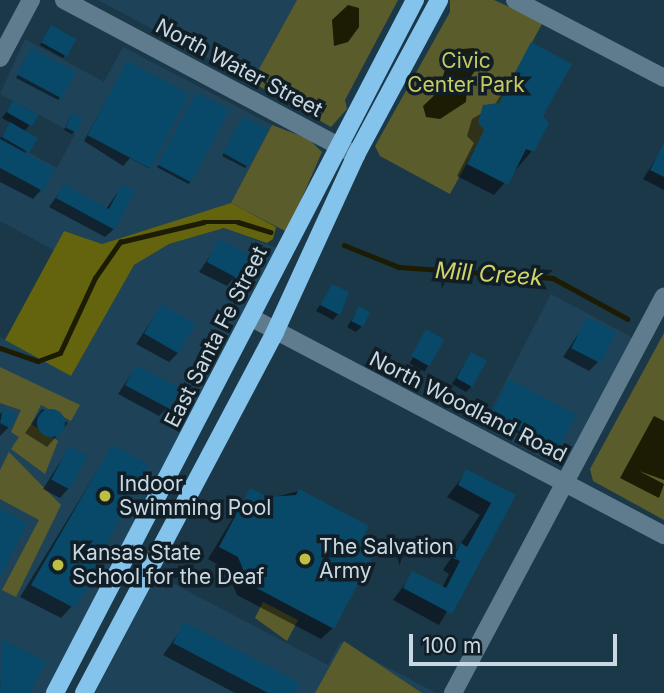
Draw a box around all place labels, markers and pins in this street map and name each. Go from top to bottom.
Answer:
place label: Indoor Swimming Pool [119,471,271,521]
marker: Indoor Swimming Pool [97,488,113,504]
place label: The Salvation Army [319,534,454,584]
place label: Kansas State School for the Deaf [72,540,264,590]
marker: The Salvation Army [297,551,313,567]
marker: Kansas State School for the Deaf [50,557,66,573]

